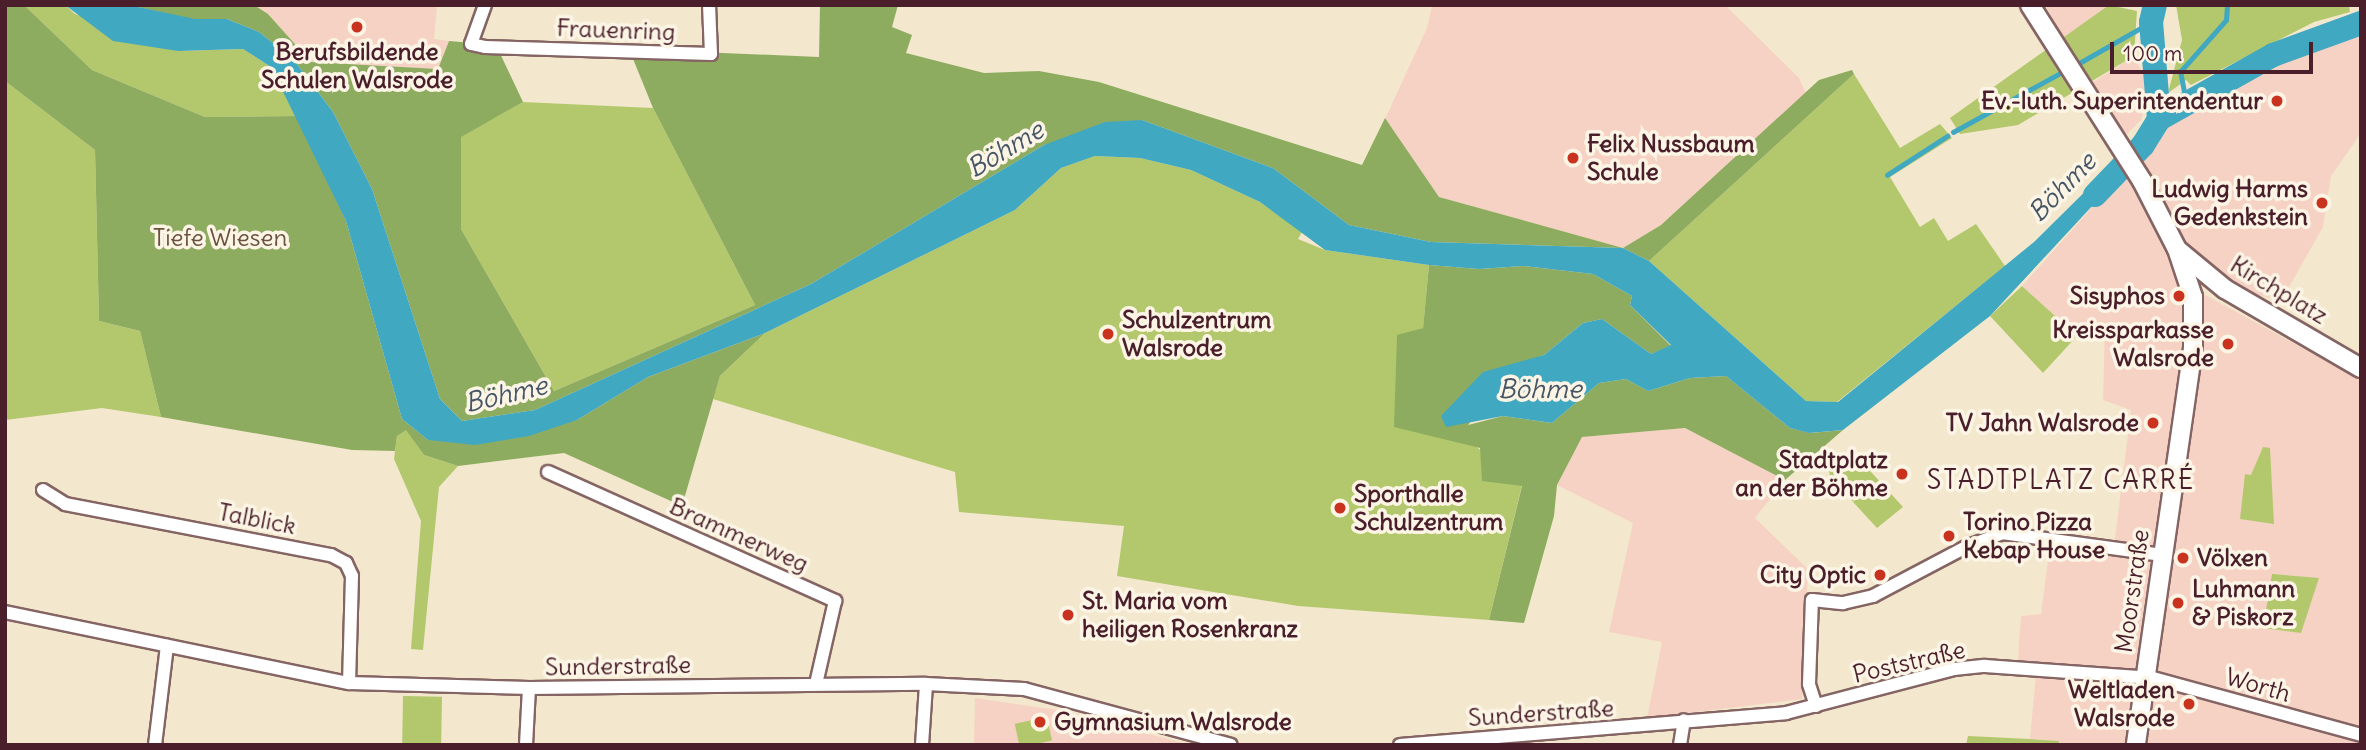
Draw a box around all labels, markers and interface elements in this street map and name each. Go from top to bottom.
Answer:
street label: Frauenring [556,14,676,46]
marker: Berufsbildende Schulen Walsrode [349,19,365,35]
scale bar [2114,28,2317,72]
place label: Berufsbildende Schulen Walsrode [261,38,453,94]
text: 100 m [2123,40,2182,67]
place label: Ev.-luth. Superintendentur [1981,87,2263,115]
marker: Ev.-luth. Superintendentur [2269,93,2285,109]
water label: Böhme [961,114,1049,184]
place label: Felix Nussbaum Schule [1587,130,1755,186]
water label: Böhme [2022,146,2102,228]
marker: Felix Nussbaum Schule [1565,150,1581,166]
place label: Ludwig Harms Gedenkstein [2151,175,2308,231]
marker: Ludwig Harms Gedenkstein [2314,195,2330,211]
park label: Tiefe Wiesen [153,224,287,252]
street label: Kirchplatz [2225,250,2333,330]
place label: Sisyphos [2070,282,2165,310]
marker: Sisyphos [2171,288,2187,304]
place label: Schulzentrum Walsrode [1122,306,1271,362]
place label: Kreissparkasse Walsrode [2052,316,2214,372]
marker: Schulzentrum Walsrode [1100,326,1116,342]
marker: Kreissparkasse Walsrode [2220,336,2236,352]
water label: Böhme [462,369,550,419]
water label: Böhme [1498,373,1582,405]
place label: TV Jahn Walsrode [1945,409,2139,437]
marker: TV Jahn Walsrode [2145,415,2161,431]
place label: Stadtplatz an der Böhme [1735,446,1888,502]
district label: STADTPLATZ CARRÉ [1929,464,2193,496]
marker: Stadtplatz an der Böhme [1894,466,1910,482]
place label: Sporthalle Schulzentrum [1354,480,1503,536]
street label: Brammerweg [665,492,813,578]
street label: Talblick [216,497,298,541]
marker: Sporthalle Schulzentrum [1332,500,1348,516]
place label: Torino Pizza Kebap House [1963,508,2105,564]
street label: Moorstraße [2109,527,2155,655]
marker: Torino Pizza Kebap House [1941,528,1957,544]
place label: Völxen [2197,544,2268,572]
marker: Völxen [2175,550,2191,566]
place label: City Optic [1760,561,1866,589]
marker: City Optic [1872,567,1888,583]
place label: Luhmann & Piskorz [2192,575,2295,631]
place label: St. Maria vom heiligen Rosenkranz [1082,587,1298,643]
marker: Luhmann & Piskorz [2170,595,2186,611]
marker: St. Maria vom heiligen Rosenkranz [1060,607,1076,623]
street label: Poststraße [1850,635,1968,689]
street label: Sunderstraße [545,650,691,682]
street label: Worth [2222,662,2294,708]
place label: Weltladen Walsrode [2068,676,2175,732]
street label: Sunderstraße [1467,694,1615,732]
marker: Weltladen Walsrode [2181,696,2197,712]
place label: Gymnasium Walsrode [1054,708,1292,736]
marker: Gymnasium Walsrode [1032,714,1048,730]

